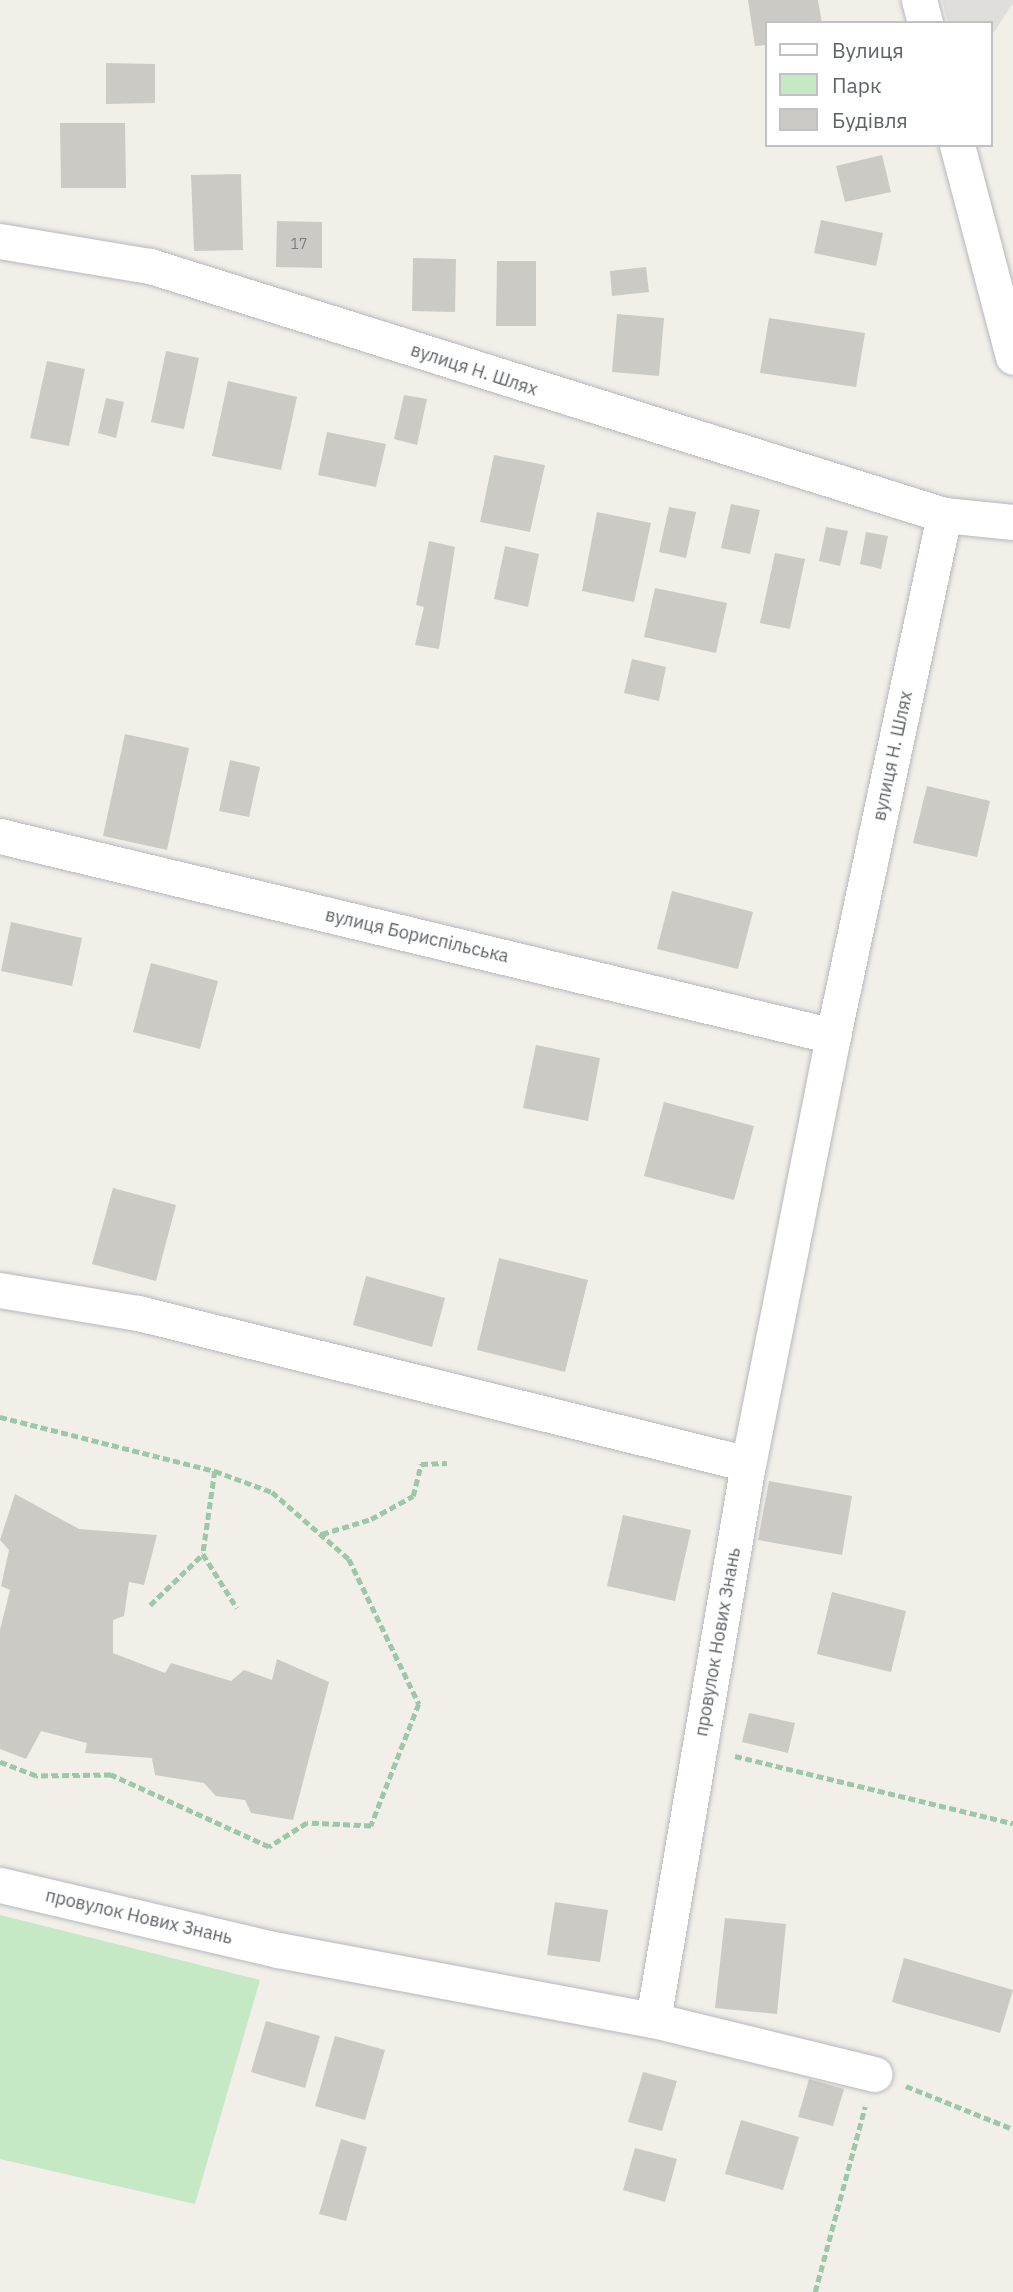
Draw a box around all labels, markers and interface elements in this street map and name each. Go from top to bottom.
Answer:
legend [764,21,992,147]
text: Вулиця [832,36,904,64]
text: Парк [832,71,882,99]
text: Будівля [832,106,908,134]
house number: 17 [291,236,307,252]
street label: вулиця Н. Шлях [408,339,540,401]
street label: вулиця Н. Шлях [869,689,917,823]
street label: вулиця Бориспільська [323,904,511,968]
street label: провулок Нових Знань [691,1546,745,1738]
street label: провулок Нових Знань [43,1885,235,1949]

